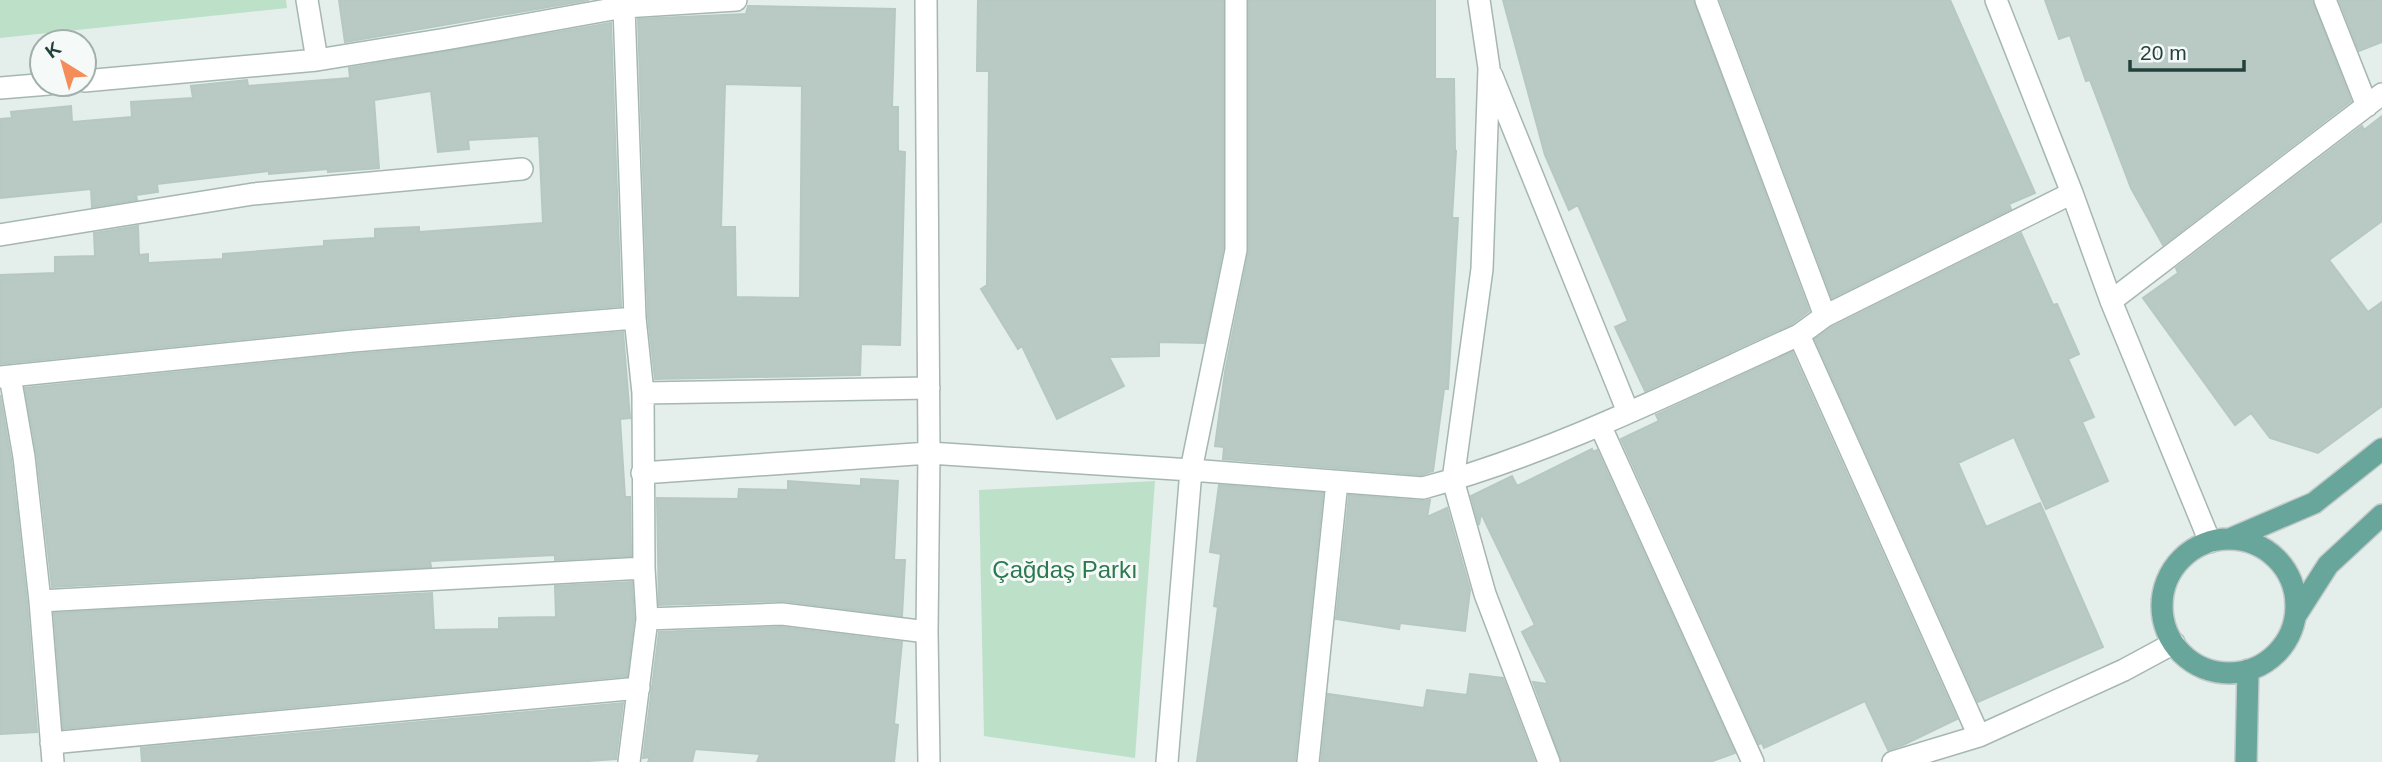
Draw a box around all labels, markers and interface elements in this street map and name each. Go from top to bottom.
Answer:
north arrow [28,28,98,98]
scale bar [2130,28,2244,72]
text: K [41,37,65,62]
text: 20 m [2140,41,2187,64]
park label: Çağdaş Parkı [992,556,1138,583]

